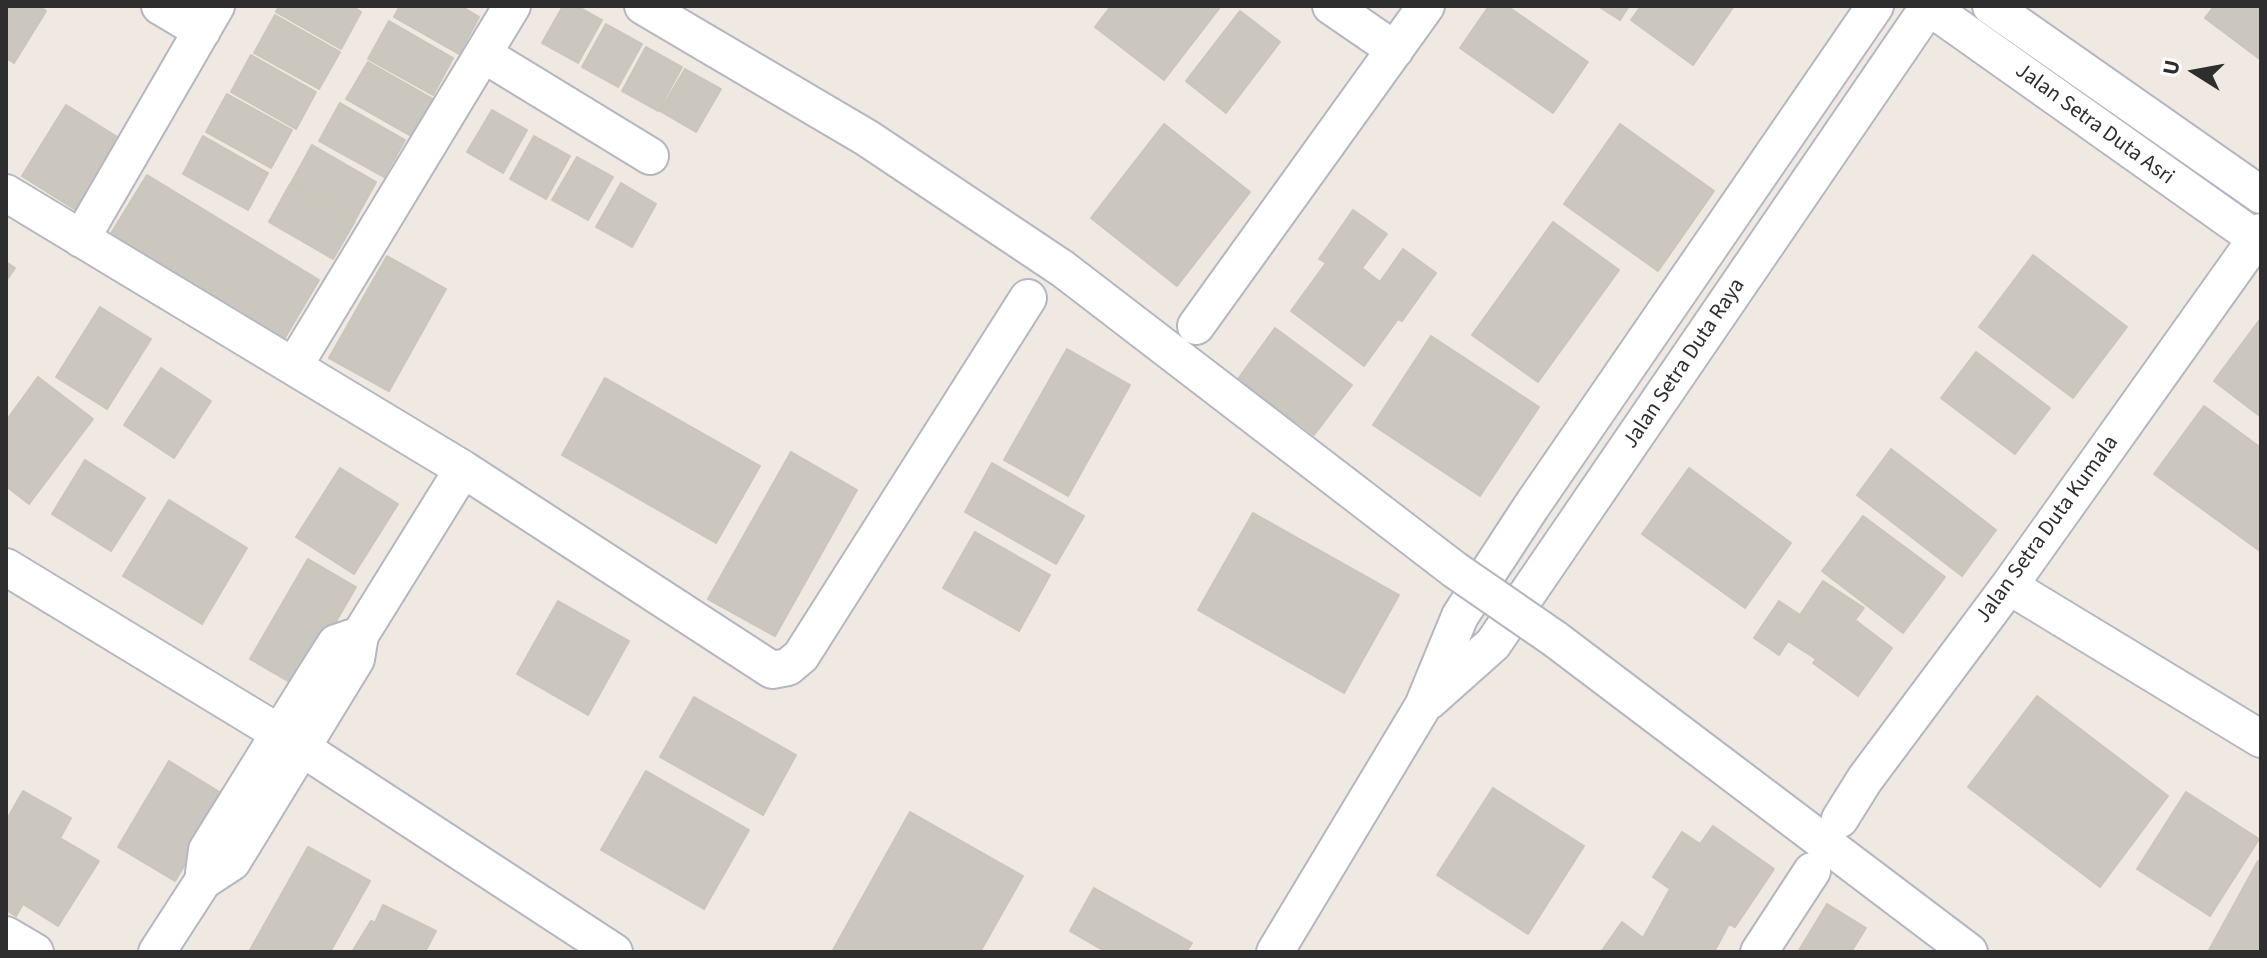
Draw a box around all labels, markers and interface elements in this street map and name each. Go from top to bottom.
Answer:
north arrow [2155,32,2235,112]
text: U [2154,57,2189,78]
street label: Jalan Setra Duta Asri [2009,59,2179,191]
street label: Jalan Setra Duta Raya [1618,274,1752,454]
street label: Jalan Setra Duta Kumala [1971,431,2125,629]

